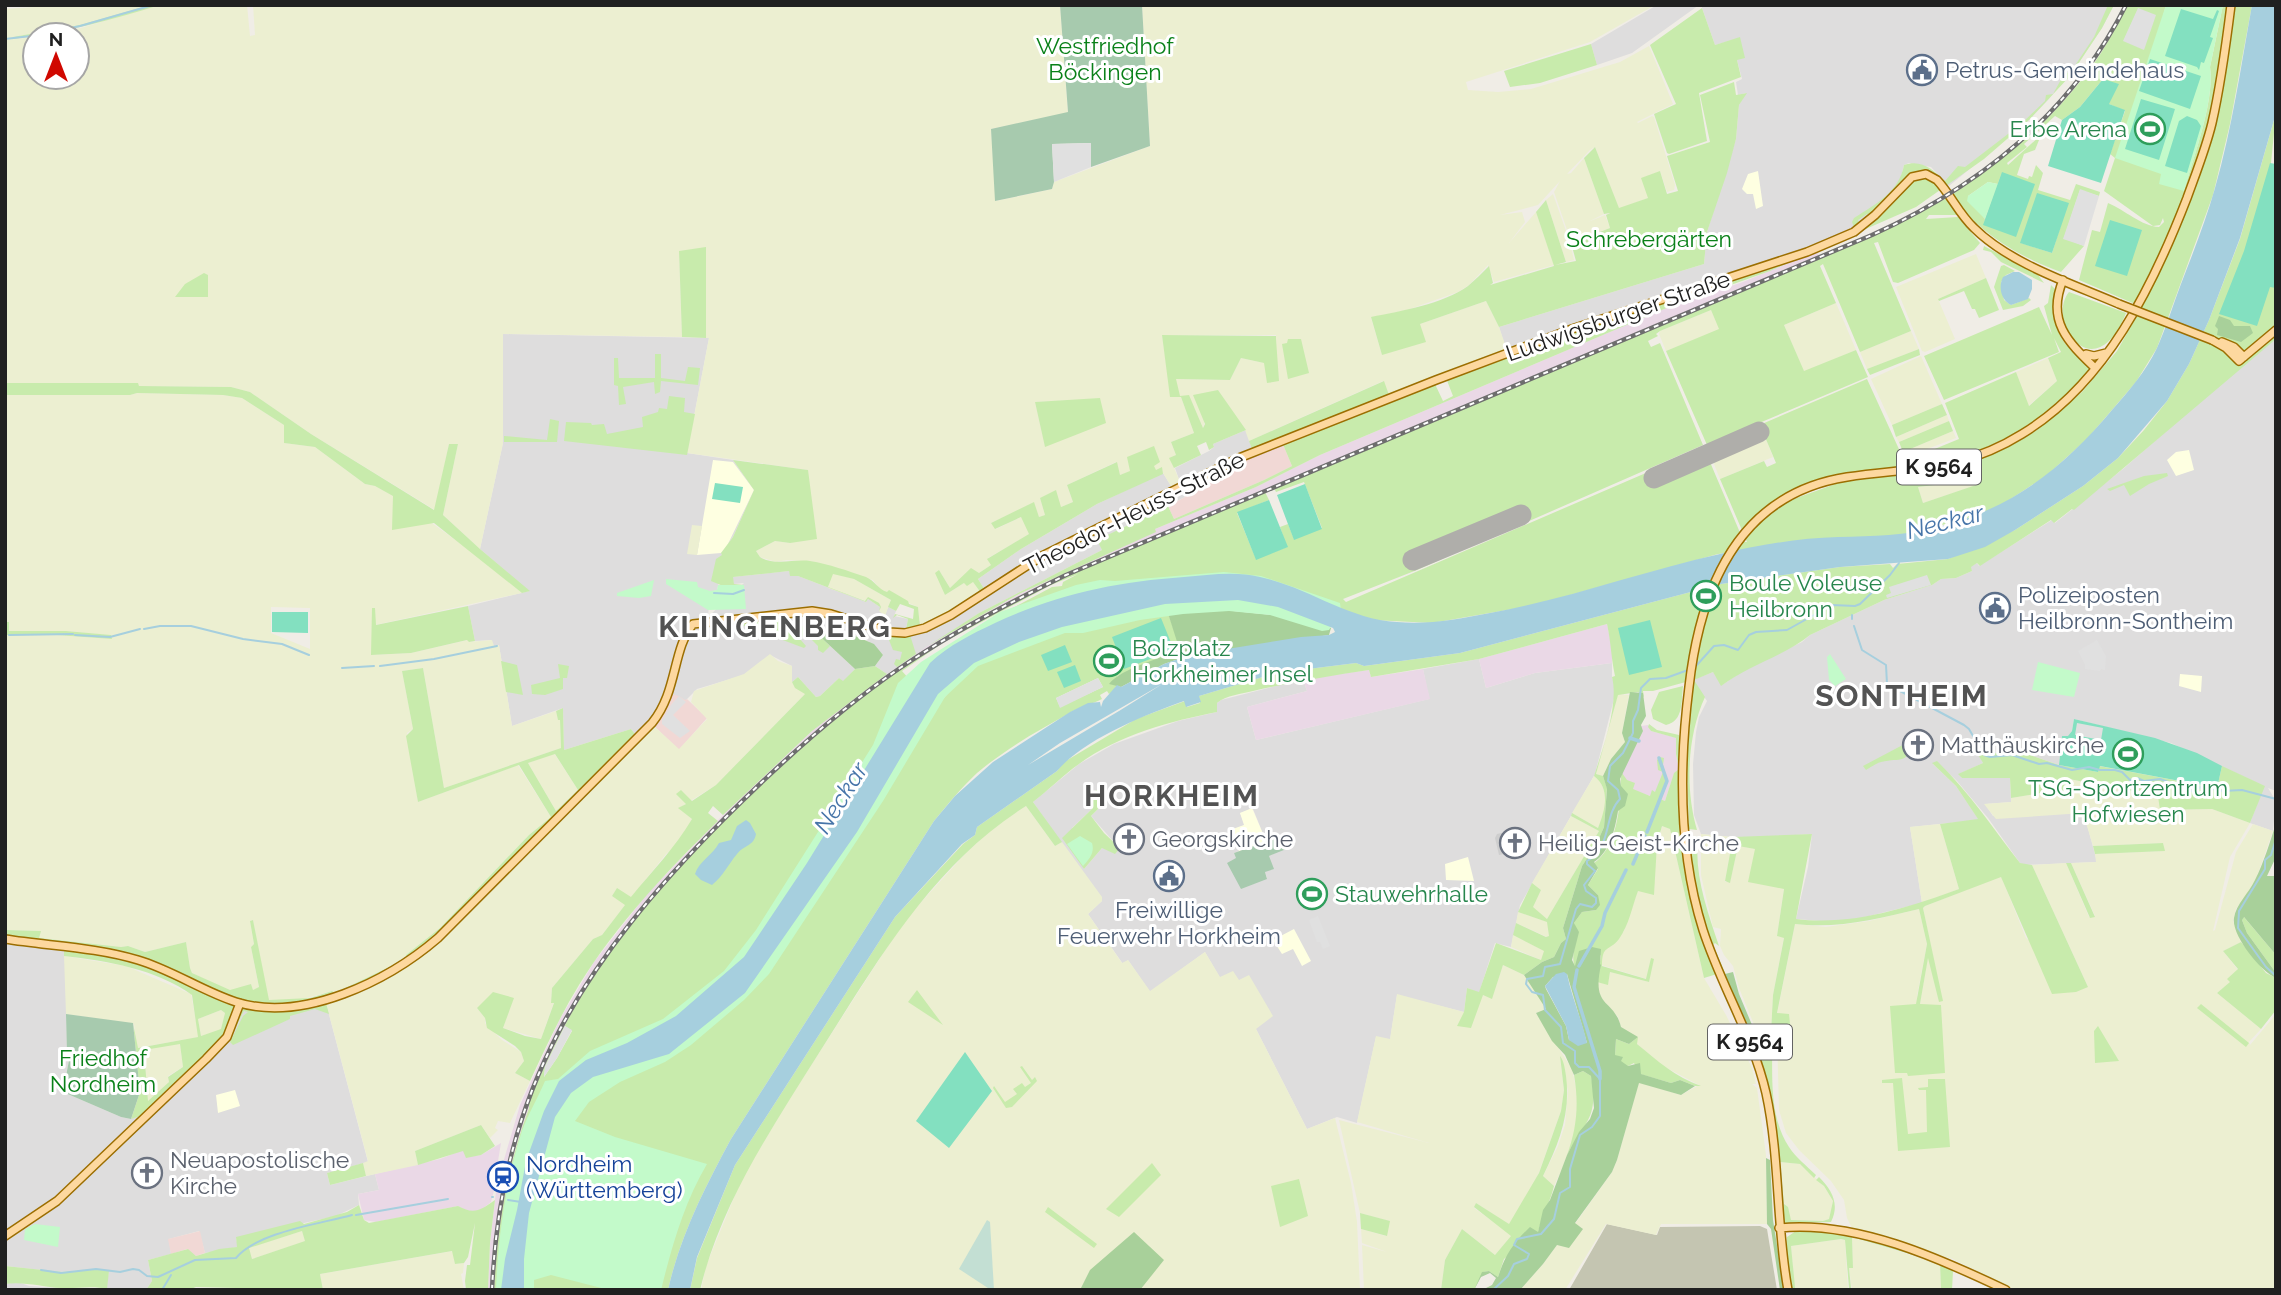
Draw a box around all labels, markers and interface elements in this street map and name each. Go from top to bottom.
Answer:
north arrow [21,21,91,91]
text: N [49,28,63,50]
park label: Westfriedhof Böckingen [1036,32,1175,85]
public building icon: Petrus-Gemeindehaus [1905,53,1939,87]
place label: Petrus-Gemeindehaus [1945,56,2184,83]
sports icon: Erbe Arena [2133,112,2167,146]
place label: Erbe Arena [2010,115,2127,142]
park label: Schrebergärten [1566,225,1732,252]
street label: Ludwigsburger Straße [1502,264,1733,367]
street label: Theodor-Heuss-Straße [1019,445,1248,580]
road number: K 9564 [1897,449,1981,484]
water label: Neckar [1903,498,1987,545]
place label: Boule Voleuse Heilbronn [1729,569,1882,622]
sports icon: Boule Voleuse Heilbronn [1689,579,1723,613]
place label: Polizeiposten Heilbronn-Sontheim [2018,581,2233,634]
public building icon: Polizeiposten Heilbronn-Sontheim [1978,591,2012,625]
district label: KLINGENBERG [658,609,892,644]
place label: Bolzplatz Horkheimer Insel [1132,634,1313,687]
sports icon: Bolzplatz Horkheimer Insel [1092,644,1126,678]
district label: SONTHEIM [1815,678,1989,713]
church icon: Matthäuskirche [1901,728,1935,762]
place label: Matthäuskirche [1941,731,2104,758]
sports icon: TSG-Sportzentrum Hofwiesen [2111,737,2145,771]
water label: Neckar [808,756,874,839]
place label: TSG-Sportzentrum Hofwiesen [2028,774,2228,827]
district label: HORKHEIM [1084,778,1260,813]
church icon: Georgskirche [1112,822,1146,856]
place label: Georgskirche [1152,825,1293,852]
church icon: Heilig-Geist-Kirche [1498,826,1532,860]
place label: Heilig-Geist-Kirche [1538,829,1739,856]
public building icon: Freiwillige Feuerwehr Horkheim [1152,859,1186,893]
sports icon: Stauwehrhalle [1295,877,1329,911]
place label: Stauwehrhalle [1335,880,1488,907]
place label: Freiwillige Feuerwehr Horkheim [1057,896,1281,949]
road number: K 9564 [1708,1024,1792,1060]
park label: Friedhof Nordheim [50,1044,156,1097]
place label: Neuapostolische Kirche [170,1146,349,1199]
place label: Nordheim (Württemberg) [526,1150,683,1203]
church icon: Neuapostolische Kirche [130,1156,164,1190]
station icon: Nordheim (Württemberg) [486,1160,520,1194]

